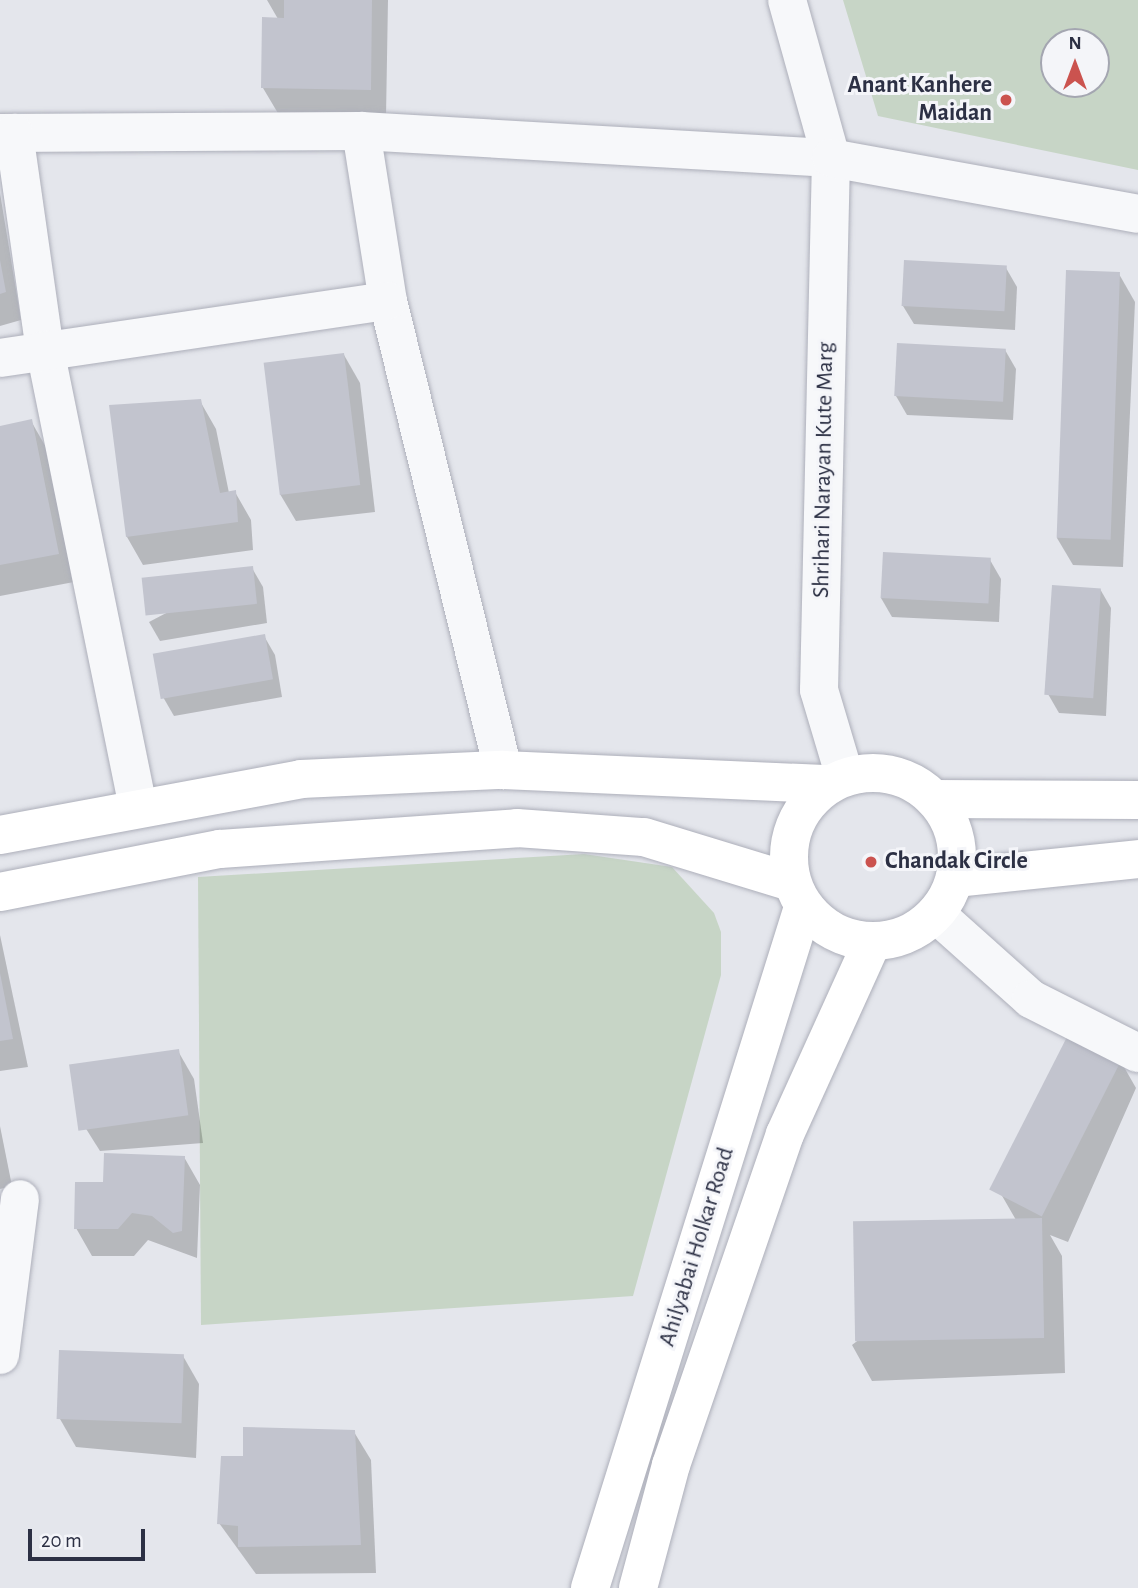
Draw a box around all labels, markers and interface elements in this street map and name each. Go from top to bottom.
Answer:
north arrow [1040,28,1110,98]
text: N [1068,34,1082,53]
place label: Anant Kanhere Maidan [848,72,992,128]
marker: Anant Kanhere Maidan [998,92,1014,108]
street label: Shrihari Narayan Kute Marg [807,342,841,598]
place label: Chandak Circle [885,848,1028,876]
marker: Chandak Circle [863,854,879,870]
street label: Ahilyabai Holkar Road [653,1144,741,1350]
scale bar [32,1514,149,1558]
text: 20 m [41,1530,82,1551]

